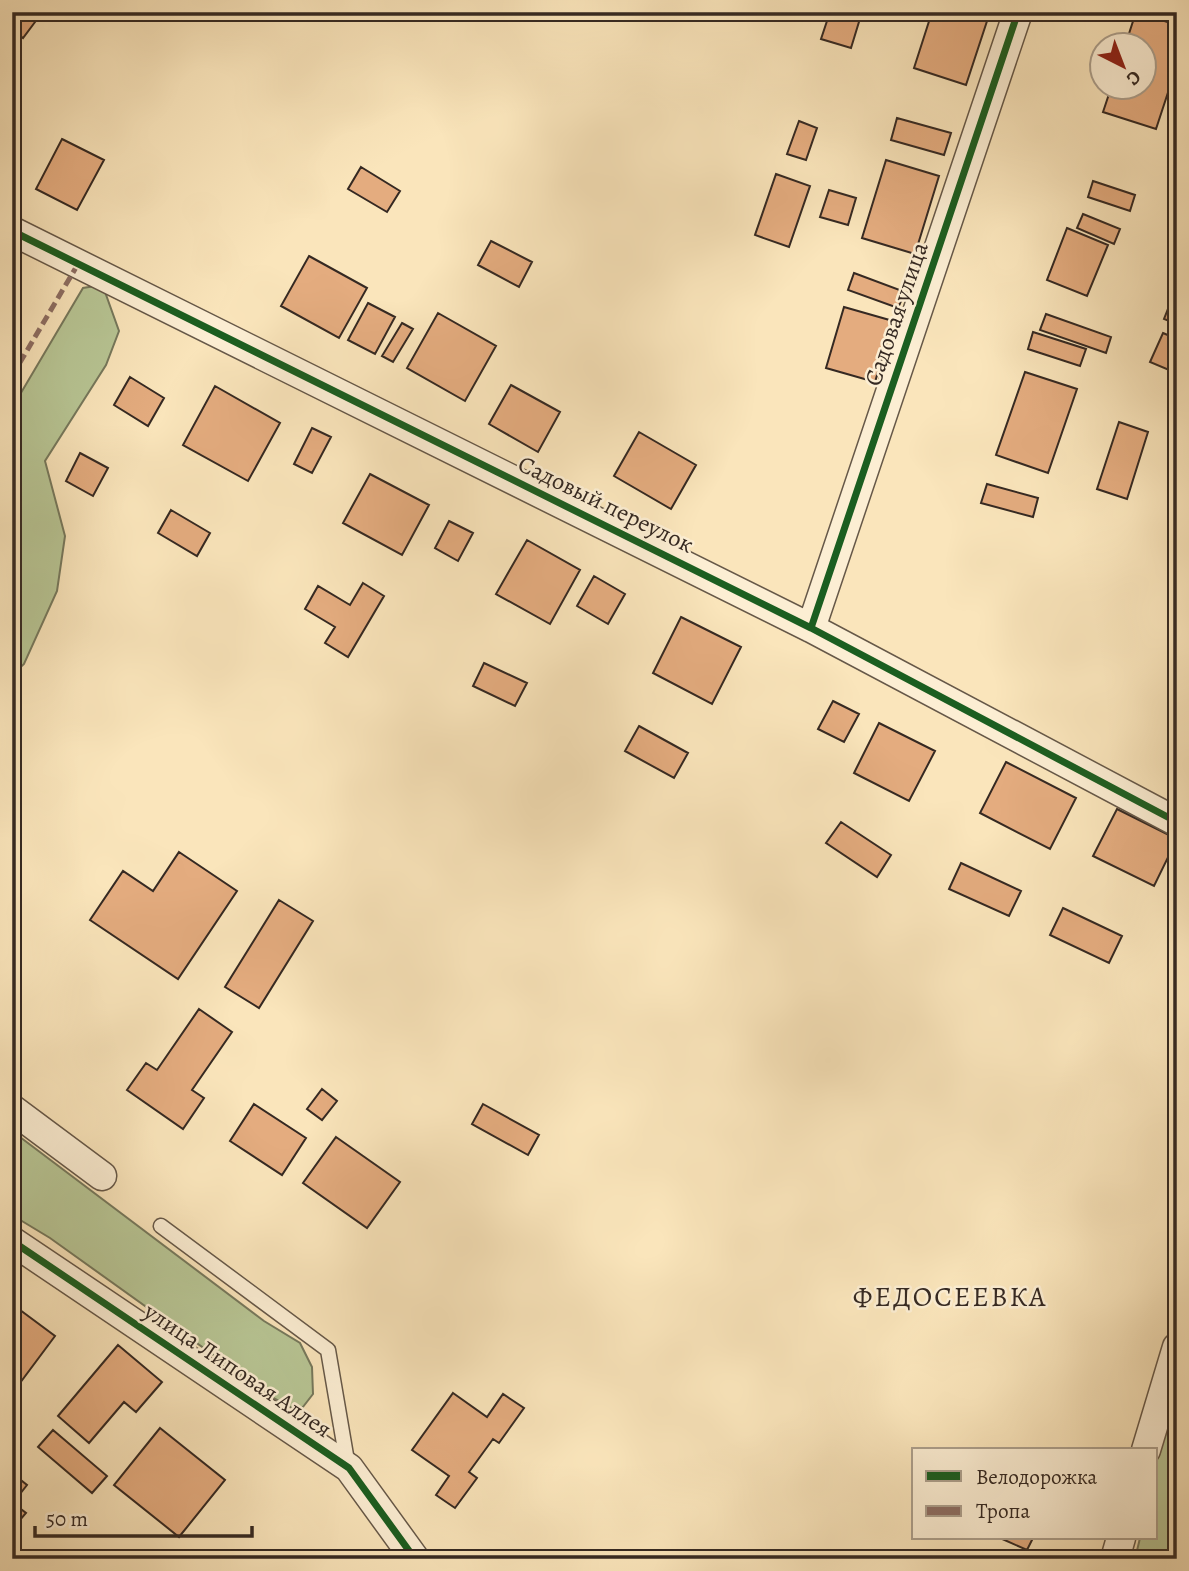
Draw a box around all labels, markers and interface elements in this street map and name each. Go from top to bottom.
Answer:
north arrow [1088,32,1158,102]
text: С [1121,64,1147,91]
street label: Садовая улица [856,238,936,390]
street label: Садовый переулок [513,448,699,560]
district label: ФЕДОСЕЕВКА [853,1278,1047,1316]
street label: улица Липовая Аллея [137,1295,338,1445]
legend [912,1448,1158,1540]
text: Велодорожка [976,1463,1097,1491]
scale bar [35,1494,252,1538]
text: Тропа [976,1497,1030,1525]
text: 50 m [46,1505,88,1533]

